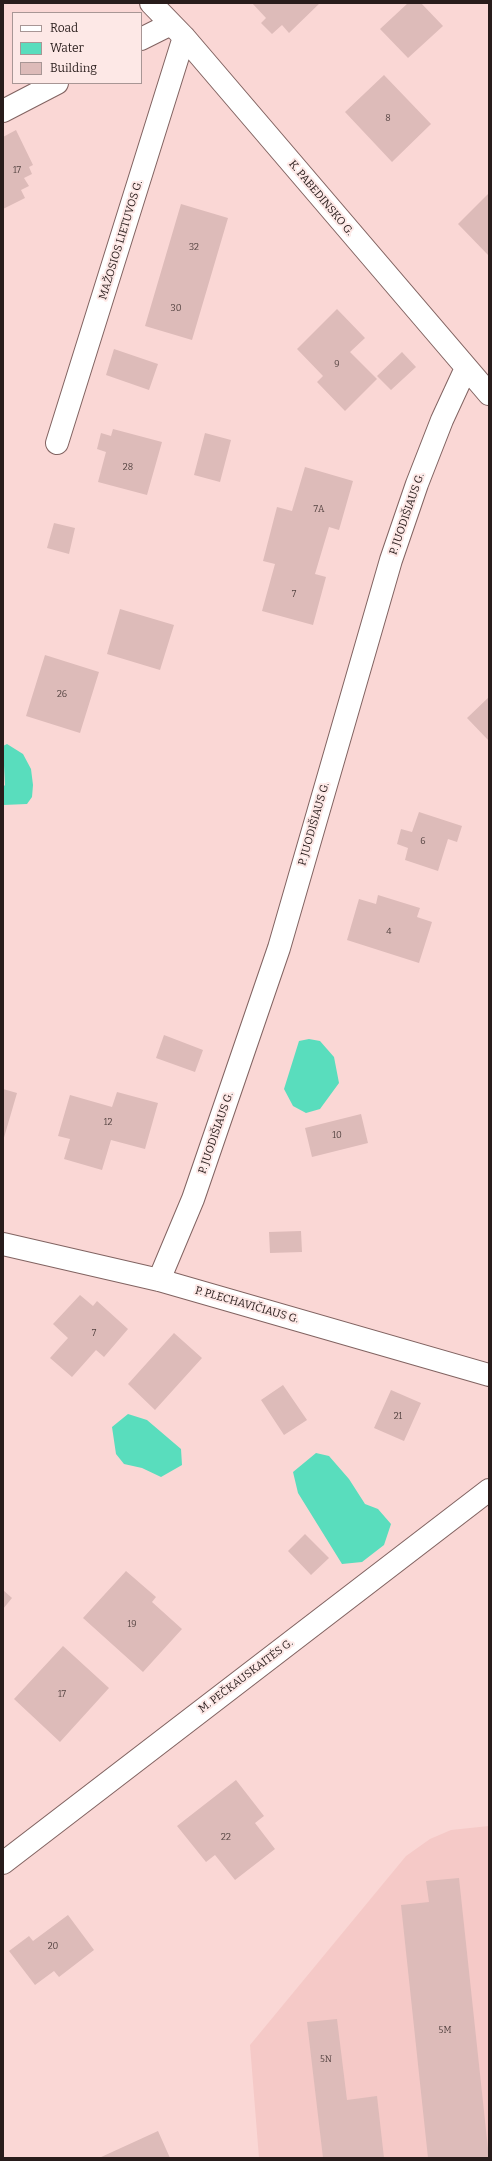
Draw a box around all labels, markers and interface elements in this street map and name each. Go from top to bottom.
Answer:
legend [12,12,142,84]
text: Road [50,21,78,35]
text: Water [50,41,84,55]
text: Building [50,61,97,75]
house number: 8 [385,113,391,123]
street label: K. PABEDINSKO G. [286,158,356,238]
house number: 17 [13,165,21,175]
street label: MAŽOSIOS LIETUVOS G. [97,179,145,301]
house number: 32 [189,242,199,252]
house number: 30 [171,303,181,313]
house number: 9 [334,359,340,369]
house number: 28 [123,462,133,472]
street label: P. JUODIŠIAUS G. [387,471,427,557]
house number: 7A [314,504,324,514]
house number: 7 [292,589,296,599]
house number: 26 [57,689,67,699]
street label: P. JUODIŠIAUS G. [296,781,332,867]
house number: 6 [420,836,426,846]
house number: 4 [386,926,392,936]
street label: P. JUODIŠIAUS G. [196,1090,236,1176]
house number: 12 [104,1117,112,1127]
house number: 10 [332,1130,342,1140]
street label: P. PLECHAVIČIAUS G. [194,1284,300,1326]
house number: 7 [92,1328,96,1338]
house number: 21 [394,1411,402,1421]
house number: 19 [128,1619,136,1629]
street label: M. PEČKAUSKAITĖS G. [196,1636,296,1716]
house number: 17 [58,1689,66,1699]
house number: 22 [221,1832,231,1842]
house number: 20 [48,1941,58,1951]
house number: 5M [439,2025,451,2035]
house number: 5N [320,2054,332,2064]

